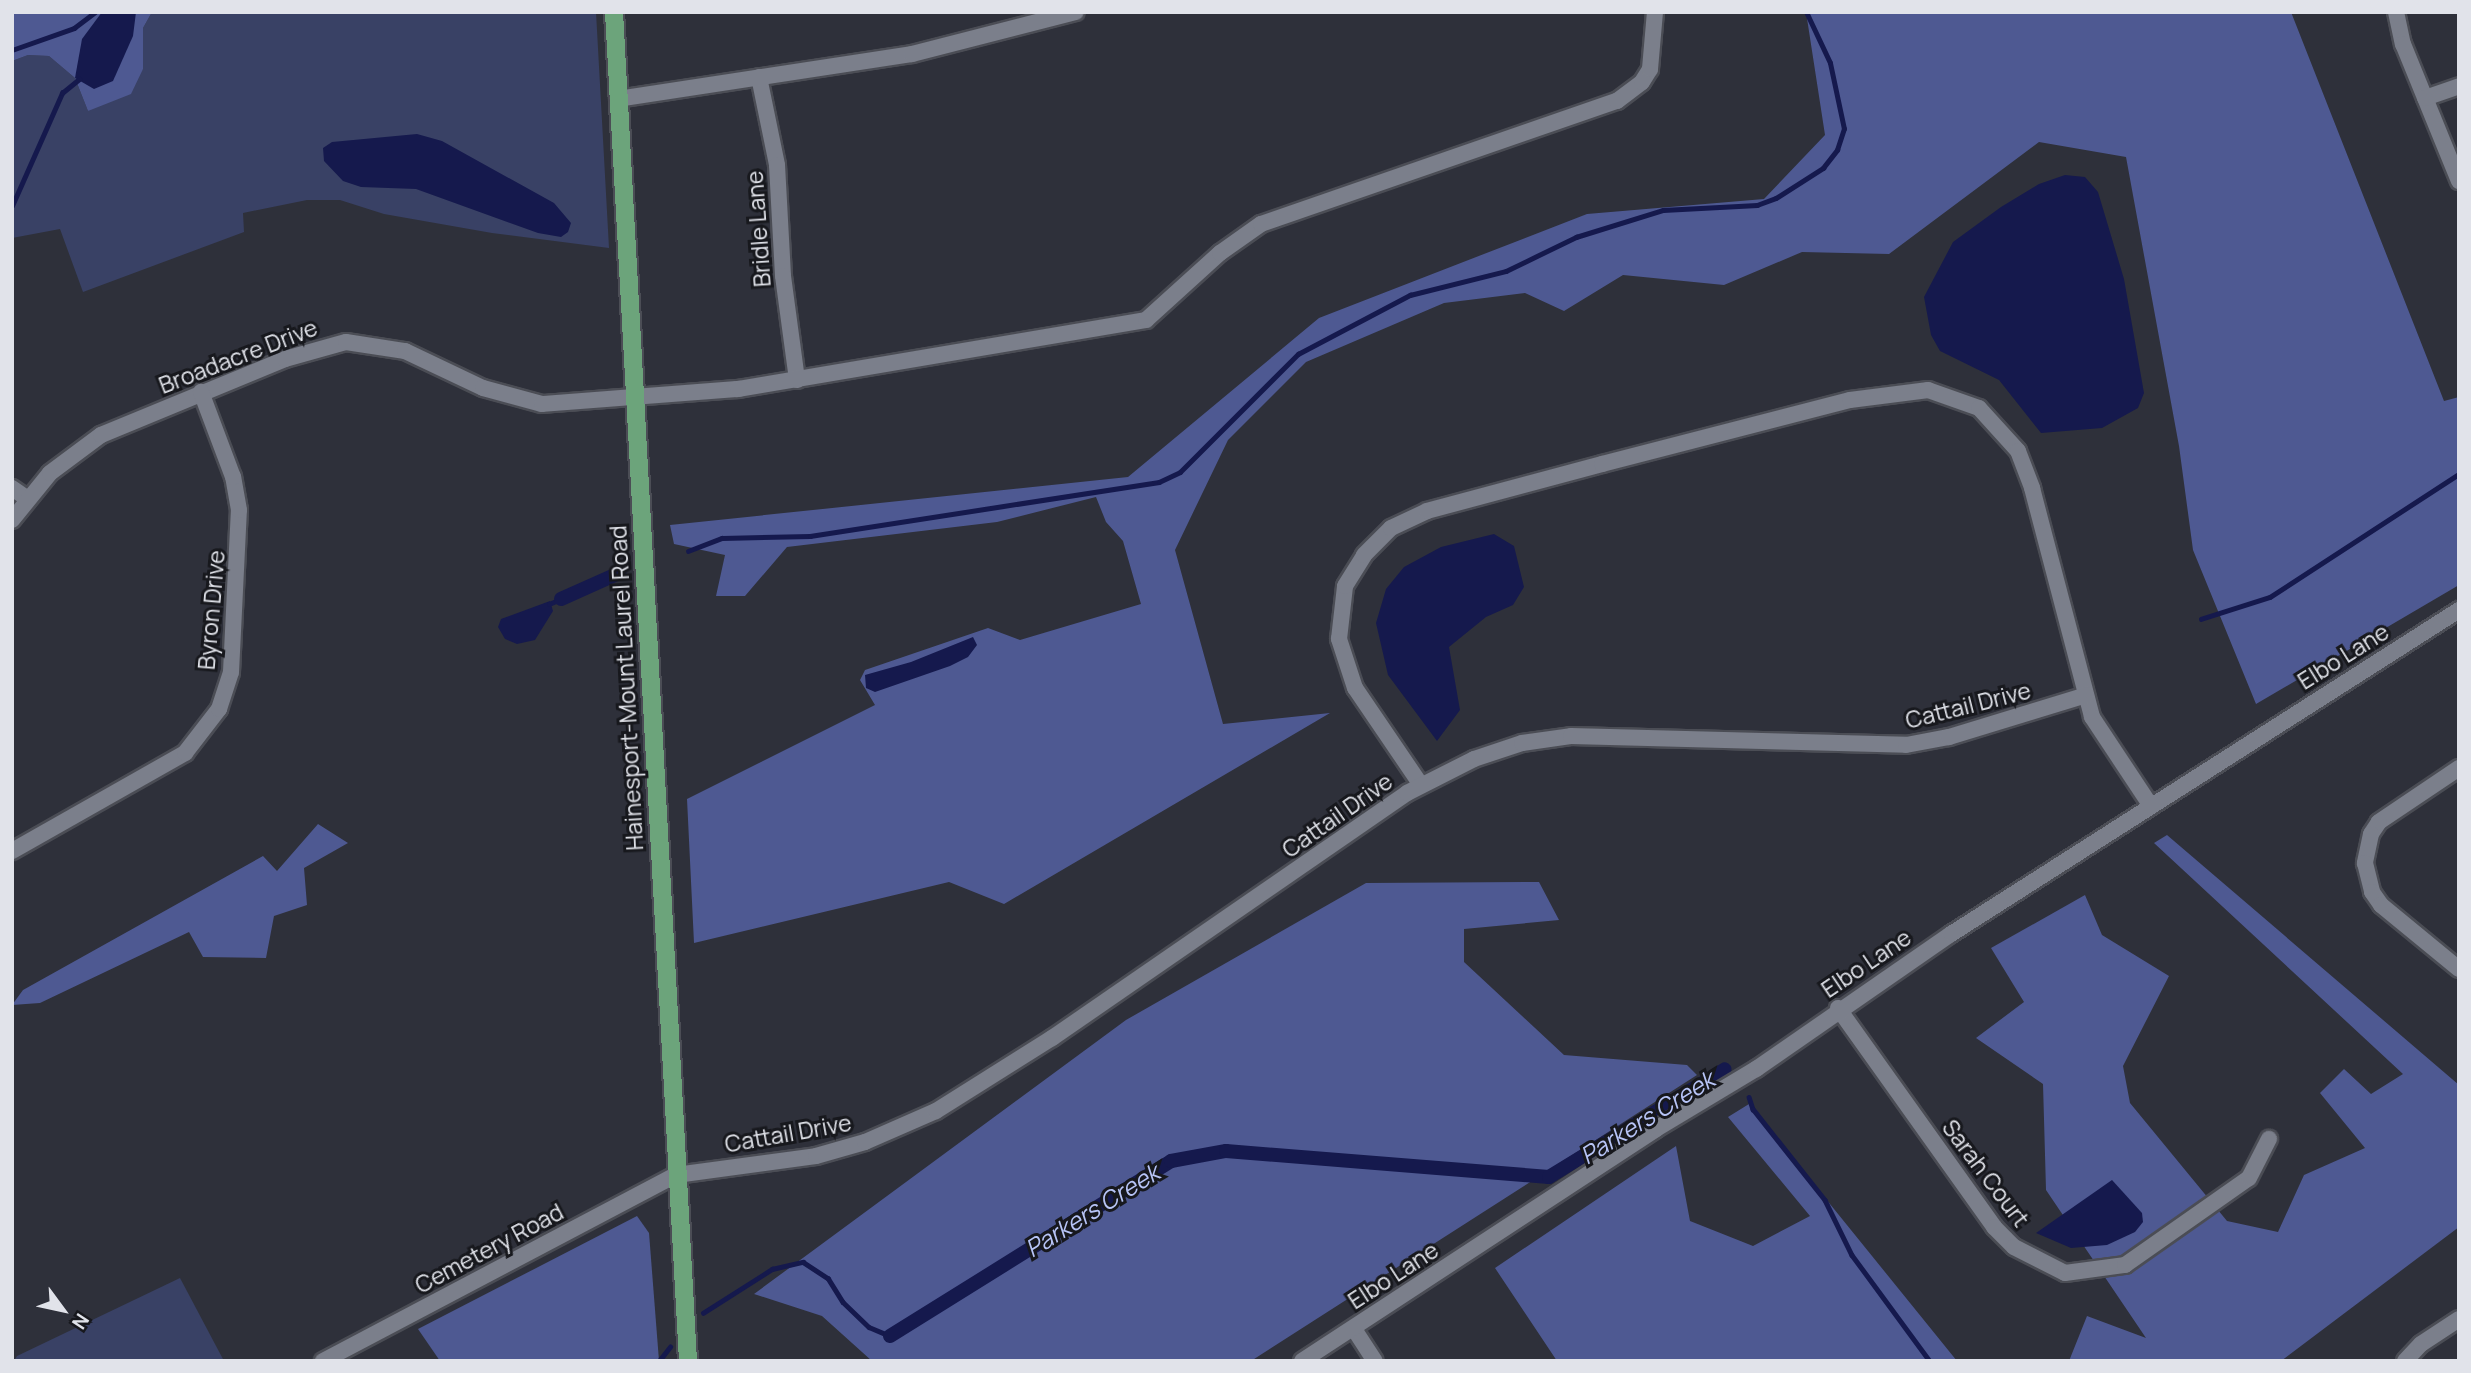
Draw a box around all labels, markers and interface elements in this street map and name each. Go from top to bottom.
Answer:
street label: Bridle Lane [740,170,776,288]
street label: Broadacre Drive [155,313,321,399]
street label: Hainesport-Mount Laurel Road [604,525,648,851]
street label: Byron Drive [192,549,230,671]
street label: Elbo Lane [2293,617,2393,695]
street label: Cattail Drive [1902,676,2034,734]
street label: Cattail Drive [1277,767,1397,863]
street label: Elbo Lane [1816,923,1916,1003]
water label: Parkers Creek [1575,1064,1719,1170]
street label: Cattail Drive [722,1108,854,1158]
street label: Sarah Court [1937,1114,2035,1232]
water label: Parkers Creek [1020,1157,1164,1263]
street label: Cemetery Road [410,1197,568,1299]
street label: Elbo Lane [1343,1236,1443,1314]
north arrow [28,1275,98,1345]
text: N [66,1309,95,1334]

